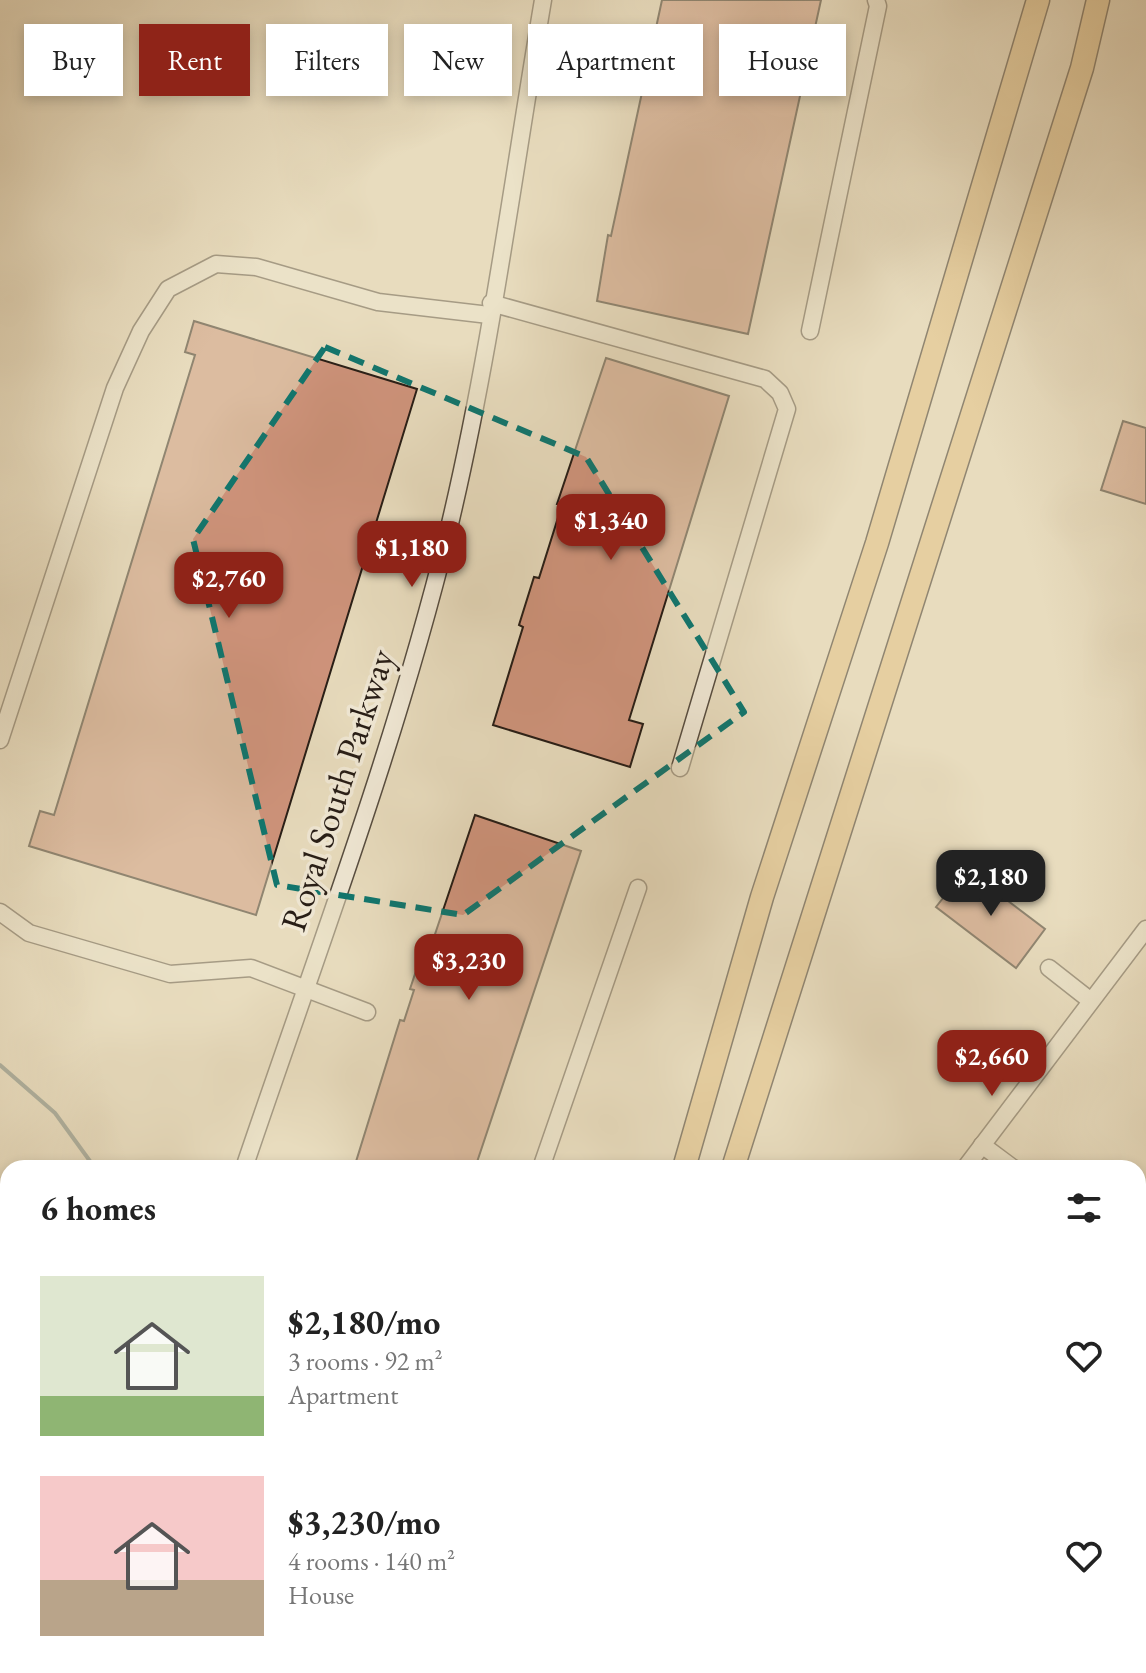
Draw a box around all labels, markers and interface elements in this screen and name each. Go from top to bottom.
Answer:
chip: Buy [24,24,123,96]
chip: Rent [139,24,250,96]
chip: Filters [266,24,388,96]
chip: New [404,24,512,96]
chip: Apartment [528,24,703,96]
chip: House [719,24,846,96]
pin: $1,340 [546,494,676,562]
text: $1,340 [574,503,648,537]
pin: $1,180 [347,521,477,589]
text: $1,180 [375,530,449,564]
pin: $2,760 [164,552,294,620]
text: $2,760 [192,561,266,595]
street label: Royal South Parkway [269,643,405,937]
pin: $2,180 [926,850,1056,918]
text: $2,180 [954,859,1028,893]
pin: $3,230 [404,934,534,1002]
text: $3,230 [432,943,506,977]
pin: $2,660 [927,1030,1057,1098]
text: $2,660 [955,1039,1029,1073]
text: 6 homes [40,1186,156,1230]
icon: filters [1062,1186,1106,1230]
text: $2,180/mo [288,1300,440,1344]
icon: home [104,1308,200,1404]
icon: heart [1062,1334,1106,1378]
text: 3 rooms · 92 m² [288,1344,443,1378]
text: Apartment [288,1378,398,1412]
text: $3,230/mo [288,1500,440,1544]
icon: home [104,1508,200,1604]
icon: heart [1062,1534,1106,1578]
text: 4 rooms · 140 m² [288,1544,455,1578]
text: House [288,1578,354,1612]

